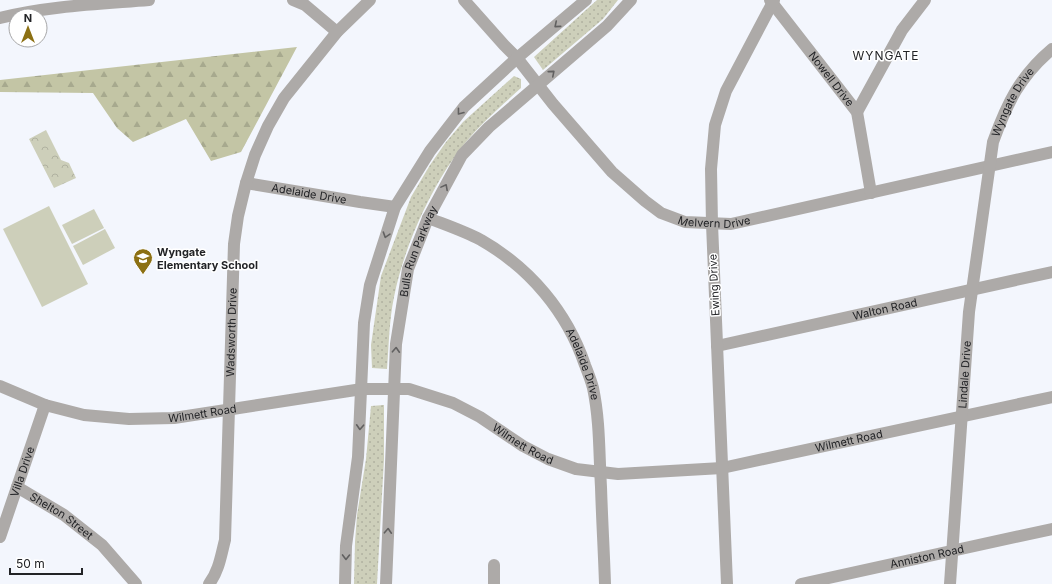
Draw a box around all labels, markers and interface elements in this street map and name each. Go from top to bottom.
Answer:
north arrow [8,8,48,48]
text: N [24,11,32,25]
one-way arrow [554,21,561,28]
district label: WYNGATE [853,48,919,63]
street label: Nowell Drive [806,49,857,109]
street label: Wyngate Drive [989,65,1037,139]
one-way arrow [548,71,555,78]
one-way arrow [458,108,465,115]
street label: Adelaide Drive [271,180,348,207]
one-way arrow [440,184,448,191]
street label: Bulls Run Parkway [397,203,440,298]
street label: Melvern Drive [676,213,752,231]
one-way arrow [382,231,391,238]
place label: Wyngate Elementary School [157,245,258,272]
school or university icon: Wyngate Elementary School [132,247,154,275]
street label: Ewing Drive [705,254,723,316]
street label: Wadsworth Drive [223,287,240,377]
street label: Walton Road [851,295,918,323]
street label: Adelaide Drive [563,326,602,401]
street label: Lindale Drive [955,340,974,409]
one-way arrow [392,347,400,353]
street label: Wilmett Road [168,401,237,425]
street label: Wilmett Road [490,420,555,467]
one-way arrow [355,424,364,431]
street label: Wilmett Road [814,427,884,455]
street label: Villa Drive [7,445,37,499]
street label: Shelton Street [27,489,96,542]
one-way arrow [384,528,393,534]
street label: Anniston Road [889,541,965,571]
scale bar [10,550,82,576]
one-way arrow [342,554,350,560]
text: 50 m [16,556,45,571]

